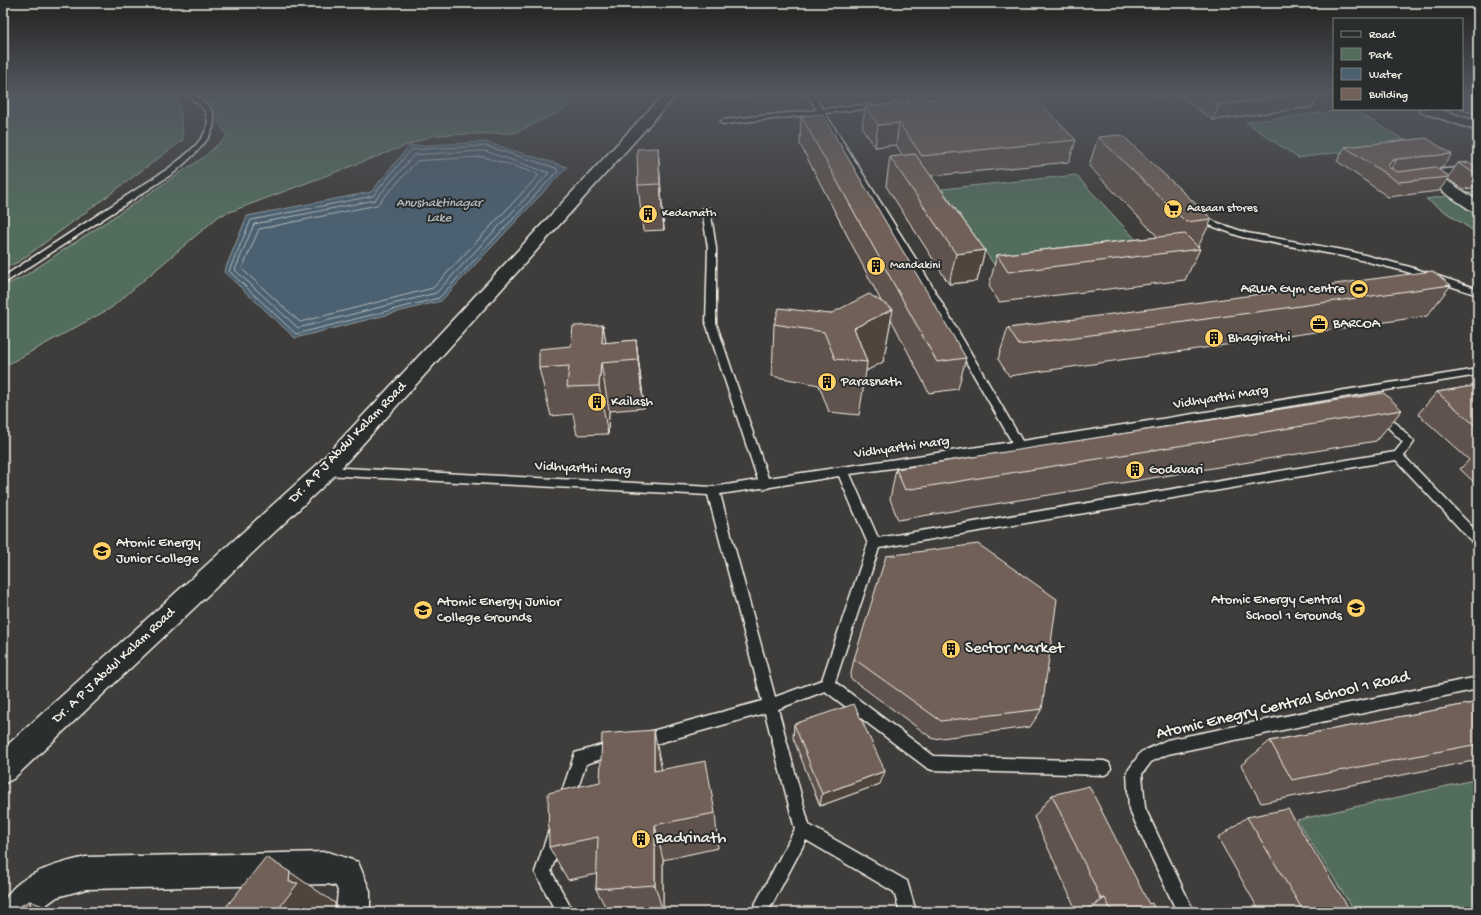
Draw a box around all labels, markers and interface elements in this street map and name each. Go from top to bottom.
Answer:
legend [1333,18,1463,110]
text: Road [1369,29,1396,43]
text: Park [1368,49,1394,63]
text: Water [1369,69,1403,83]
text: Building [1368,89,1408,103]
water label: Anushaktinagar Lake [396,196,484,226]
supermarket icon: Aasaan stores [1162,198,1184,220]
place label: Aasaan stores [1187,202,1258,216]
building icon: Kedarnath [637,203,659,225]
place label: Kedarnath [662,207,717,221]
building icon: Mandakini [865,255,887,277]
place label: Mandakini [890,259,941,273]
sports icon: ARWA Gym centre [1348,278,1370,300]
place label: ARWA Gym centre [1240,281,1346,298]
office icon: BARCOA [1308,313,1330,335]
place label: BARCOA [1332,316,1381,333]
building icon: Bhagirathi [1203,327,1225,349]
place label: Bhagirathi [1227,330,1290,347]
building icon: Parasnath [816,371,838,393]
place label: Parasnath [840,374,903,391]
street label: Dr. A P J Abdul Kalam Road [285,377,412,508]
street label: Vidhyarthi Marg [1171,382,1270,414]
building icon: Kailash [586,391,608,413]
place label: Kailash [611,394,654,411]
street label: Vidhyarthi Marg [852,433,951,463]
street label: Vidhyarthi Marg [534,458,631,480]
building icon: Godavari [1124,459,1146,481]
place label: Godavari [1149,462,1203,479]
place label: Atomic Energy Junior College [116,535,201,568]
school or university icon: Atomic Energy Junior College [91,540,113,562]
place label: Atomic Energy Central School 1 Grounds [1211,592,1343,625]
place label: Atomic Energy Junior College Grounds [437,594,562,627]
school or university icon: Atomic Energy Central School 1 Grounds [1345,597,1367,619]
school or university icon: Atomic Energy Junior College Grounds [412,599,434,621]
street label: Dr. A P J Abdul Kalam Road [48,603,180,728]
building icon: Sector Market [940,638,962,660]
place label: Sector Market [965,639,1066,659]
street label: Atomic Enegry Central School 1 Road [1154,667,1414,745]
building icon: Badrinath [630,828,652,850]
place label: Badrinath [654,829,726,849]

